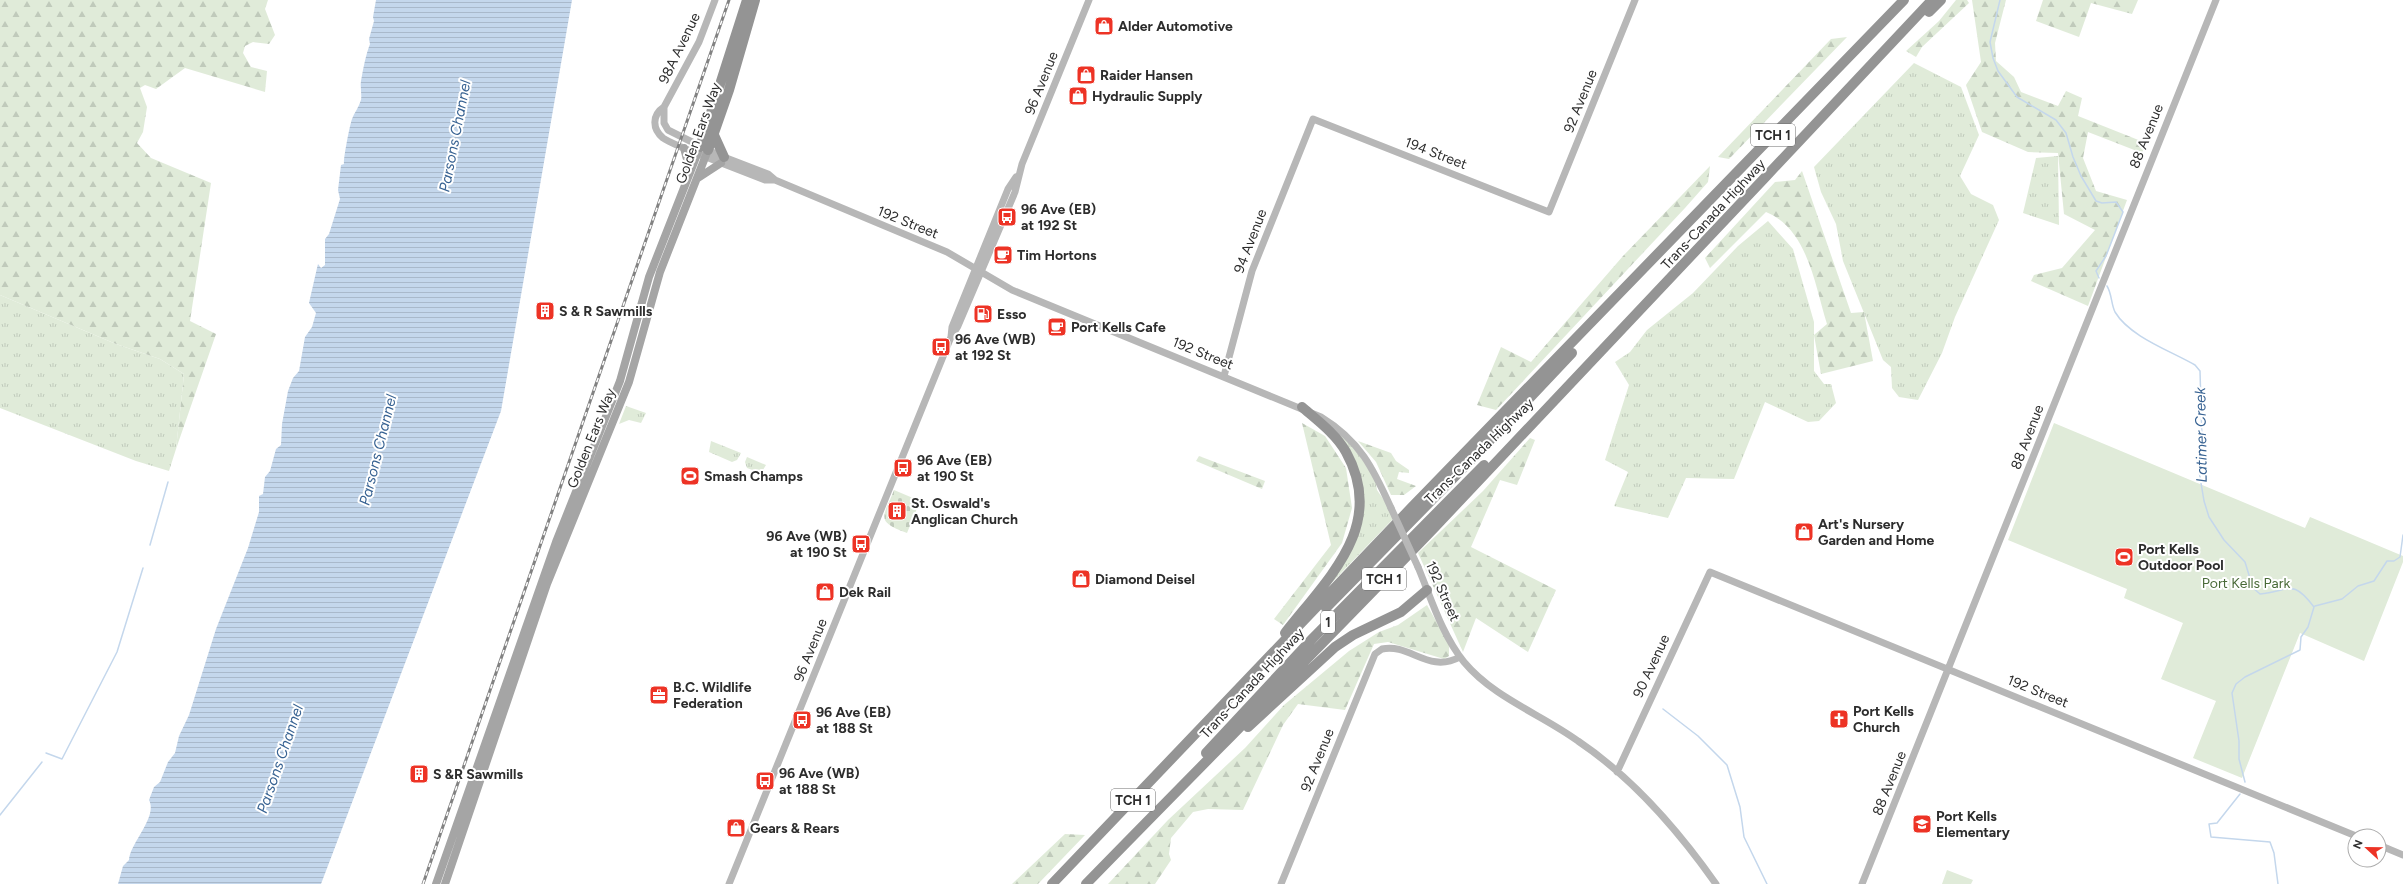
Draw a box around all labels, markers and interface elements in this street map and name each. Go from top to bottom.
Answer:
street label: 98A Avenue [655,10,704,86]
shop icon: Alder Automotive [1093,15,1115,37]
place label: Alder Automotive [1118,18,1233,35]
street label: 96 Avenue [1021,49,1062,117]
shop icon: Raider Hansen [1075,64,1097,86]
place label: Raider Hansen [1100,67,1193,84]
street label: 92 Avenue [1560,67,1601,135]
water label: Parsons Channel [435,78,475,193]
street label: Golden Ears Way [672,80,725,186]
shop icon: Hydraulic Supply [1067,85,1089,107]
place label: Hydraulic Supply [1092,88,1203,105]
street label: 88 Avenue [2126,101,2167,171]
road number: TCH 1 [1751,124,1795,146]
street label: 194 Street [1402,134,1469,173]
street label: Trans-Canada Highway [1658,155,1769,273]
place label: 96 Ave (EB) at 192 St [1021,201,1096,234]
street label: 192 Street [875,203,941,242]
bus stop icon: 96 Ave (EB) at 192 St [996,206,1018,228]
street label: 94 Avenue [1230,206,1271,276]
cafe icon: Tim Hortons [992,244,1014,266]
place label: Tim Hortons [1017,247,1097,264]
building icon: S & R Sawmills [534,300,556,322]
place label: S & R Sawmills [559,303,653,320]
fuel station icon: Esso [972,303,994,325]
place label: Esso [997,306,1026,323]
cafe icon: Port Kells Cafe [1046,316,1068,338]
place label: Port Kells Cafe [1071,319,1166,336]
place label: 96 Ave (WB) at 192 St [955,331,1036,364]
street label: 192 Street [1170,334,1236,373]
bus stop icon: 96 Ave (WB) at 192 St [930,336,952,358]
street label: Golden Ears Way [564,385,620,491]
water label: Latimer Creek [2191,386,2211,483]
water label: Parsons Channel [356,392,401,507]
street label: Trans-Canada Highway [1421,394,1538,508]
street label: 88 Avenue [2007,402,2048,472]
place label: 96 Ave (EB) at 190 St [917,452,992,485]
bus stop icon: 96 Ave (EB) at 190 St [892,457,914,479]
sports icon: Smash Champs [679,465,701,487]
place label: Smash Champs [704,468,803,485]
place label: St. Oswald's Anglican Church [911,495,1018,528]
building icon: St. Oswald's Anglican Church [886,500,908,522]
place label: Art's Nursery Garden and Home [1818,516,1934,549]
shop icon: Art's Nursery Garden and Home [1793,521,1815,543]
place label: 96 Ave (WB) at 190 St [766,528,847,561]
bus stop icon: 96 Ave (WB) at 190 St [850,533,872,555]
place label: Port Kells Outdoor Pool [2138,541,2224,574]
sports icon: Port Kells Outdoor Pool [2113,546,2135,568]
street label: 192 Street [1422,558,1463,624]
shop icon: Diamond Deisel [1070,568,1092,590]
road number: TCH 1 [1362,568,1406,590]
place label: Diamond Deisel [1095,571,1195,588]
park label: Port Kells Park [2202,575,2290,592]
shop icon: Dek Rail [814,581,836,603]
place label: Dek Rail [839,584,891,601]
road number: 1 [1321,611,1335,633]
street label: 96 Avenue [790,616,831,684]
street label: Trans-Canada Highway [1197,624,1308,742]
street label: 90 Avenue [1629,632,1674,700]
street label: 192 Street [2005,672,2071,711]
place label: B.C. Wildlife Federation [673,679,752,712]
office icon: B.C. Wildlife Federation [648,684,670,706]
water label: Parsons Channel [253,702,307,816]
place label: Port Kells Church [1853,703,1914,736]
place label: 96 Ave (EB) at 188 St [816,704,891,737]
church icon: Port Kells Church [1828,708,1850,730]
bus stop icon: 96 Ave (EB) at 188 St [791,709,813,731]
street label: 92 Avenue [1297,726,1338,794]
street label: 88 Avenue [1869,748,1910,818]
building icon: S &R Sawmills [408,763,430,785]
place label: 96 Ave (WB) at 188 St [779,765,860,798]
place label: S &R Sawmills [433,766,523,783]
bus stop icon: 96 Ave (WB) at 188 St [754,770,776,792]
road number: TCH 1 [1111,789,1155,811]
place label: Port Kells Elementary [1936,808,2011,841]
school or university icon: Port Kells Elementary [1911,813,1933,835]
shop icon: Gears & Rears [725,817,747,839]
place label: Gears & Rears [750,820,840,837]
north arrow [2347,828,2387,868]
text: N [2351,838,2366,851]

